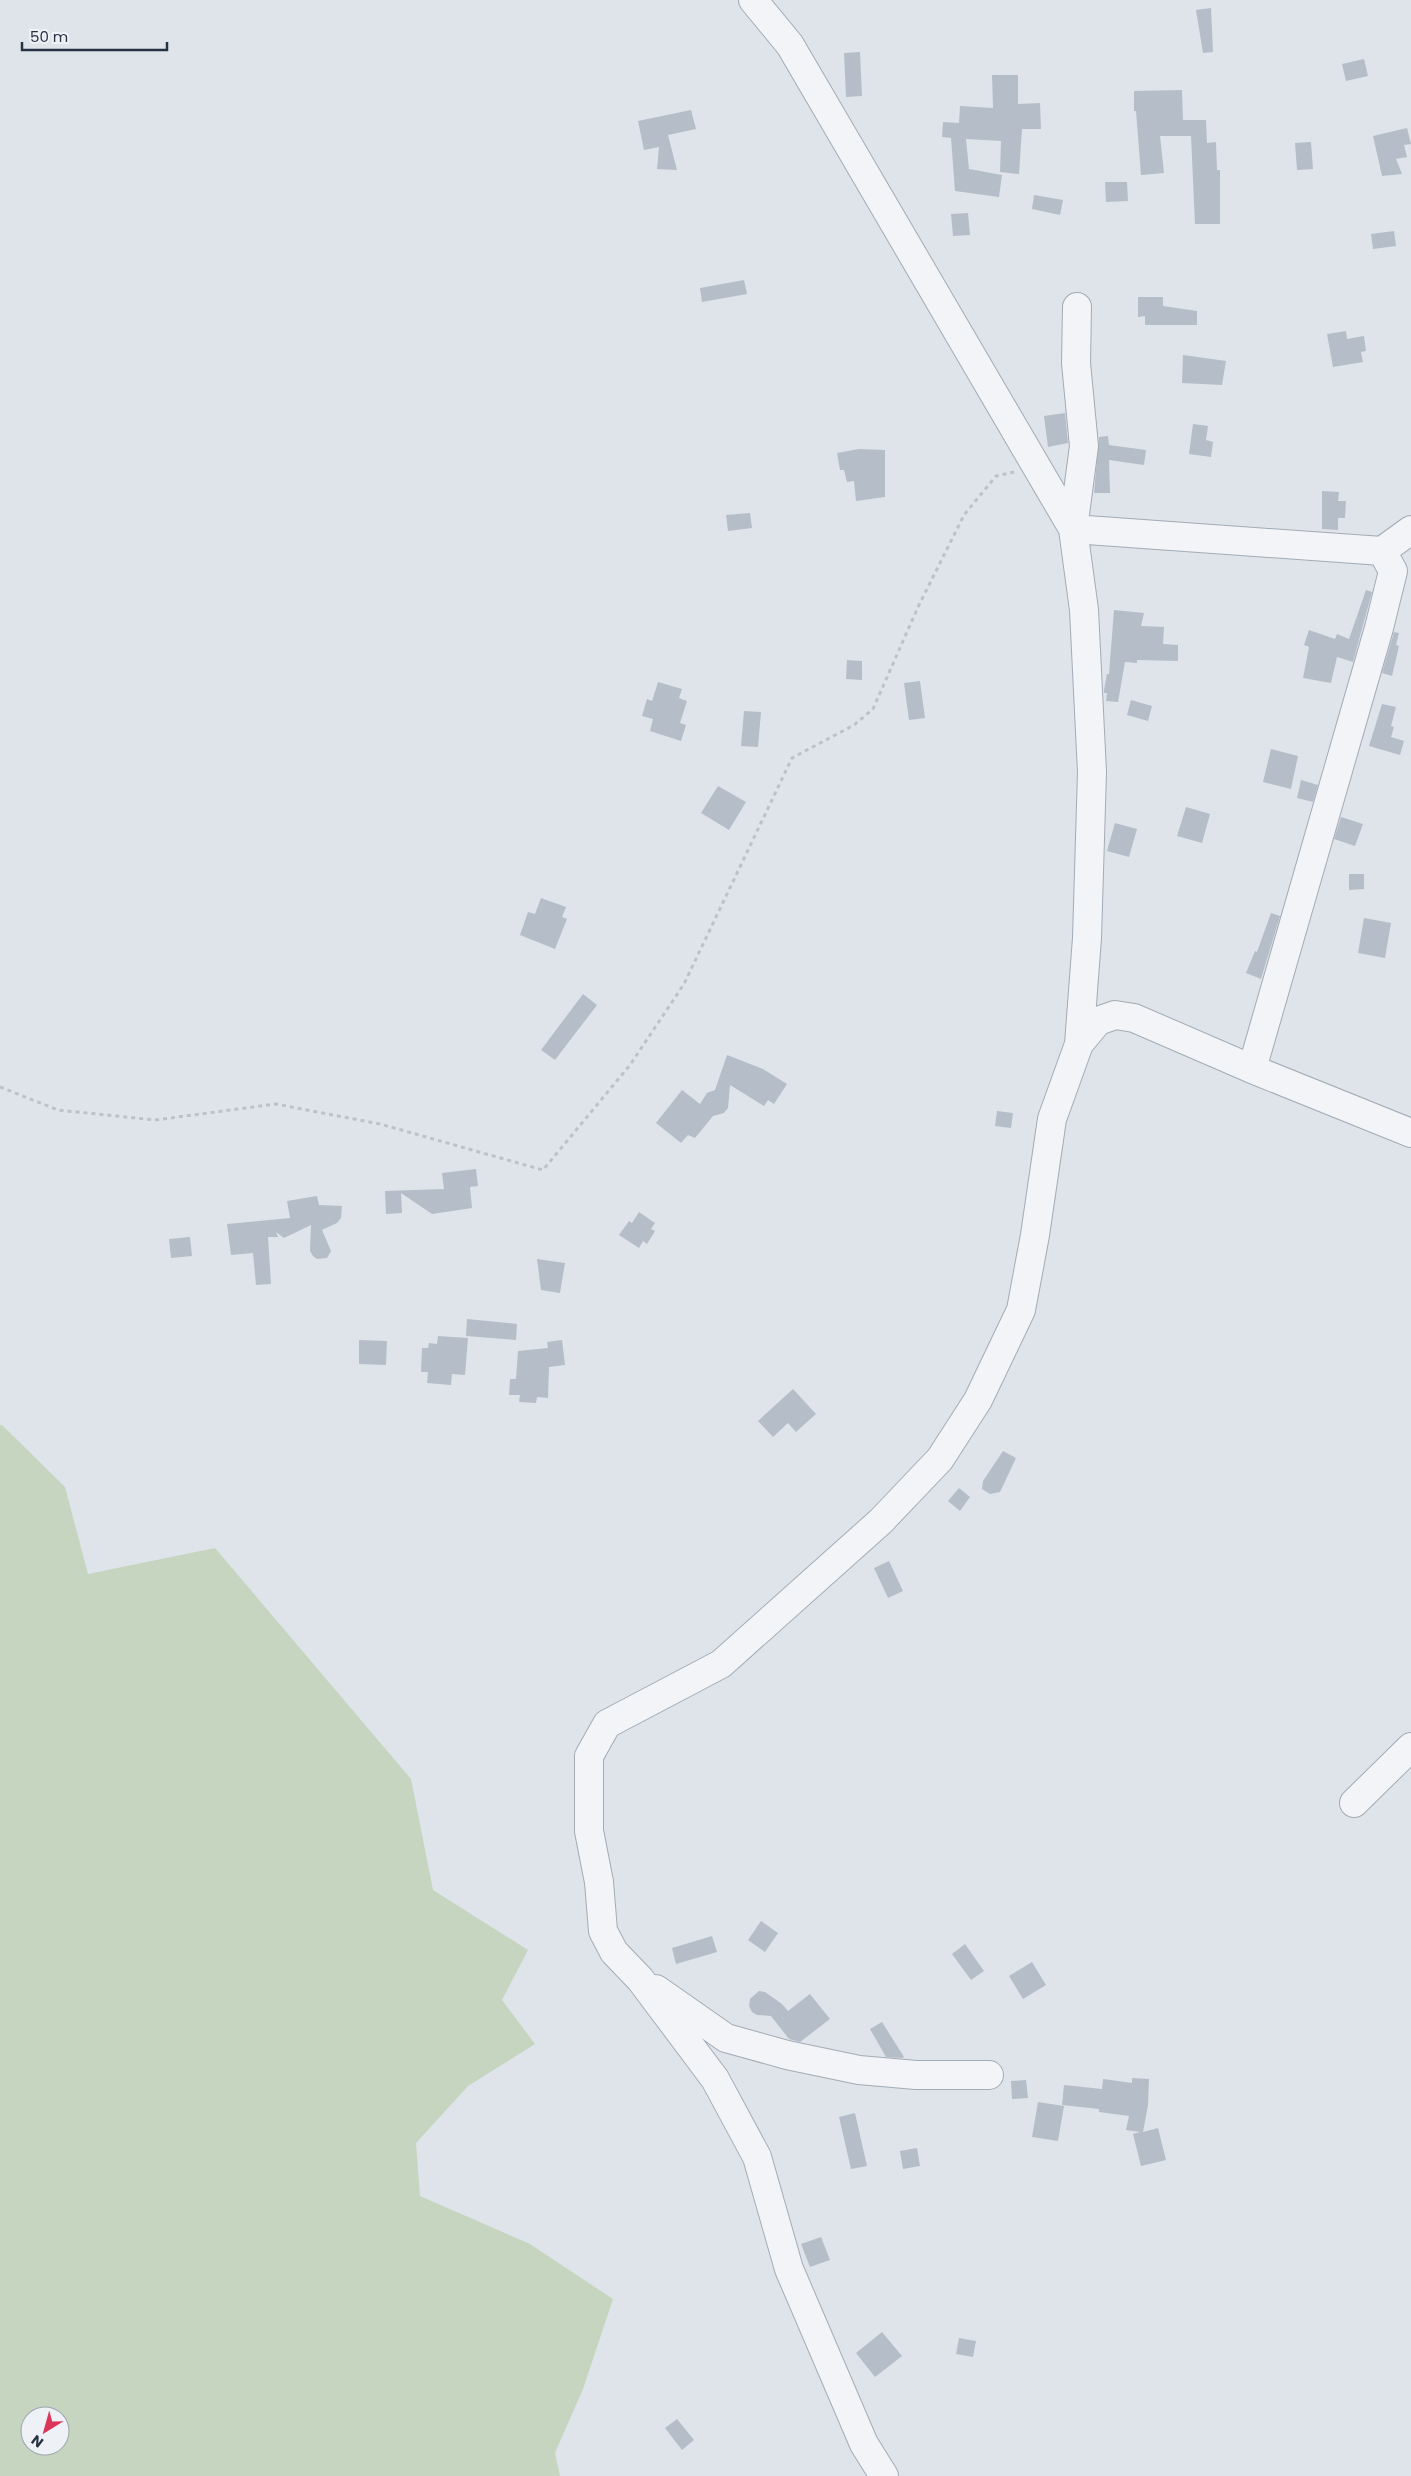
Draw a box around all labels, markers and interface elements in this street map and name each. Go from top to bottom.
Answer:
scale bar [22,20,168,52]
text: 50 m [30,26,68,47]
north arrow [20,2406,70,2456]
text: N [27,2430,47,2453]

